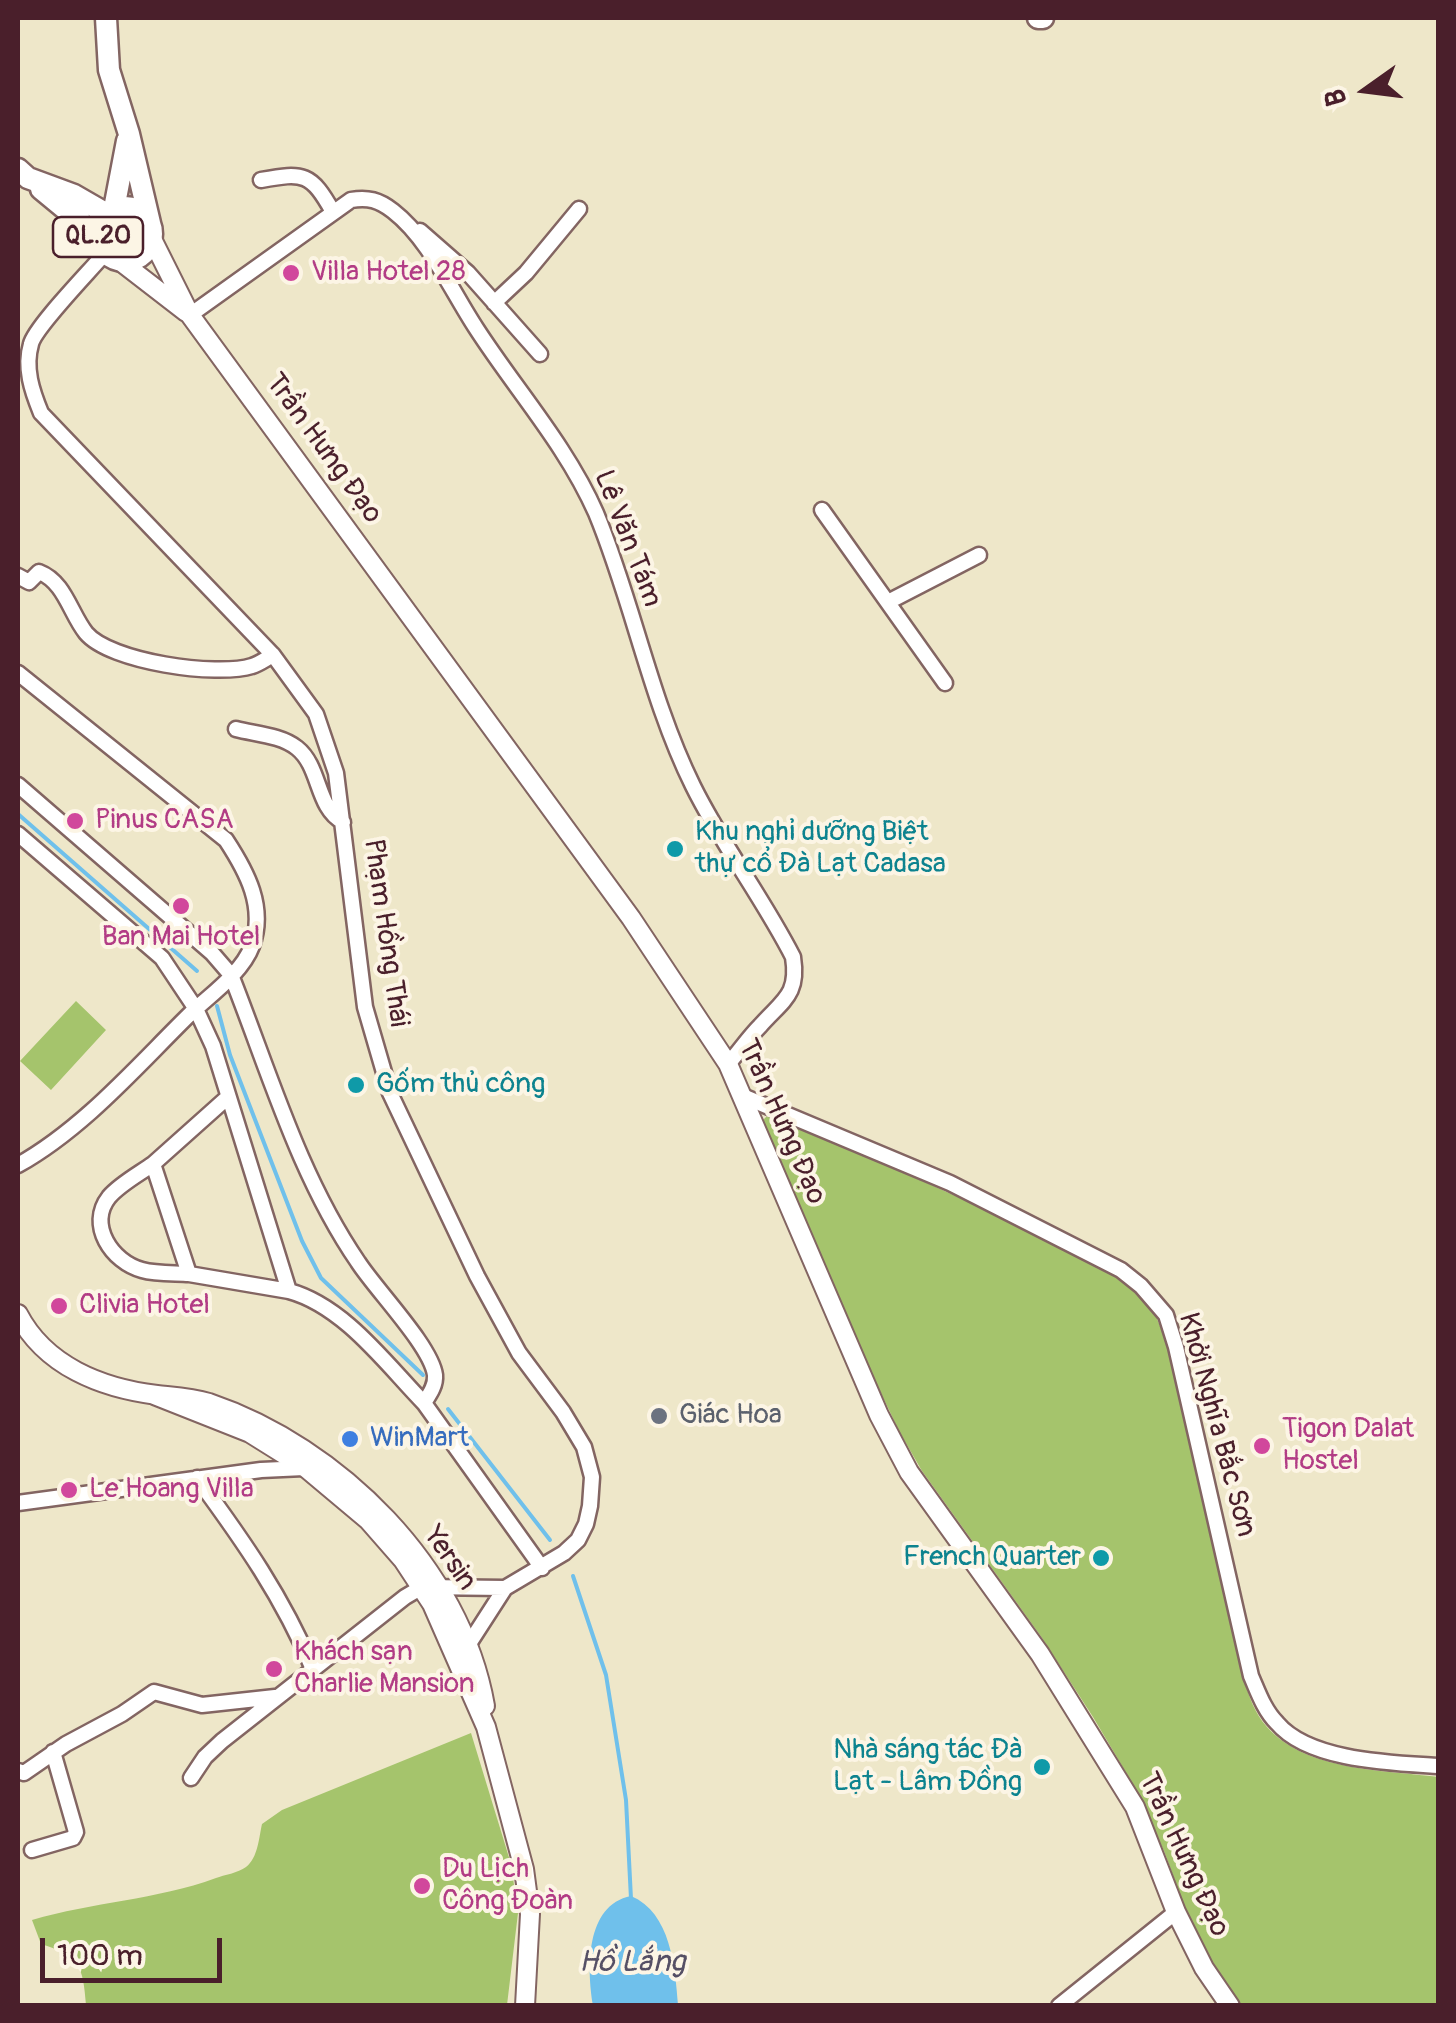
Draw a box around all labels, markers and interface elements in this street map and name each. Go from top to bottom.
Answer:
north arrow [1316,40,1416,140]
text: B [1318,85,1355,109]
road number: QL.20 [53,217,143,257]
place label: Villa Hotel 28 [311,256,466,290]
marker: Villa Hotel 28 [280,262,302,284]
street label: Trần Hưng Đạo [257,367,389,531]
street label: Lê Văn Tám [586,466,668,612]
place label: Pinus CASA [95,804,234,838]
marker: Pinus CASA [64,810,86,832]
place label: Khu nghỉ dưỡng Biệt thự cổ Đà Lạt Cadasa [695,816,946,882]
street label: Phạm Hồng Thái [355,837,415,1029]
marker: Khu nghỉ dưỡng Biệt thự cổ Đà Lạt Cadasa [664,838,686,860]
marker: Ban Mai Hotel [170,895,192,917]
place label: Ban Mai Hotel [102,921,260,955]
street label: Trần Hưng Đạo [730,1034,832,1210]
place label: Gốm thủ công [376,1068,545,1102]
marker: Gốm thủ công [345,1074,367,1096]
place label: Clivia Hotel [79,1289,210,1323]
marker: Clivia Hotel [48,1295,70,1317]
street label: Khởi Nghĩa Bắc Sơn [1170,1309,1262,1541]
place label: Giác Hoa [679,1399,782,1433]
marker: Giác Hoa [648,1405,670,1427]
place label: Tigon Dalat Hostel [1282,1413,1414,1479]
place label: WinMart [370,1422,469,1456]
marker: WinMart [339,1428,361,1450]
marker: Tigon Dalat Hostel [1251,1435,1273,1457]
place label: Le Hoang Villa [89,1473,254,1507]
marker: Le Hoang Villa [58,1479,80,1501]
street label: Yersin [415,1521,483,1597]
place label: French Quarter [903,1541,1081,1575]
marker: French Quarter [1090,1547,1112,1569]
place label: Khách sạn Charlie Mansion [294,1636,475,1702]
marker: Khách sạn Charlie Mansion [263,1658,285,1680]
place label: Nhà sáng tác Đà Lạt - Lâm Đồng [833,1734,1022,1800]
marker: Nhà sáng tác Đà Lạt - Lâm Đồng [1031,1756,1053,1778]
street label: Trần Hưng Đạo [1130,1768,1236,1942]
place label: Du Lịch Công Đoàn [442,1853,573,1919]
marker: Du Lịch Công Đoàn [411,1875,433,1897]
scale bar [45,1918,228,1980]
text: 100 m [57,1937,143,1974]
water label: Hồ Lắng [579,1945,685,1981]

